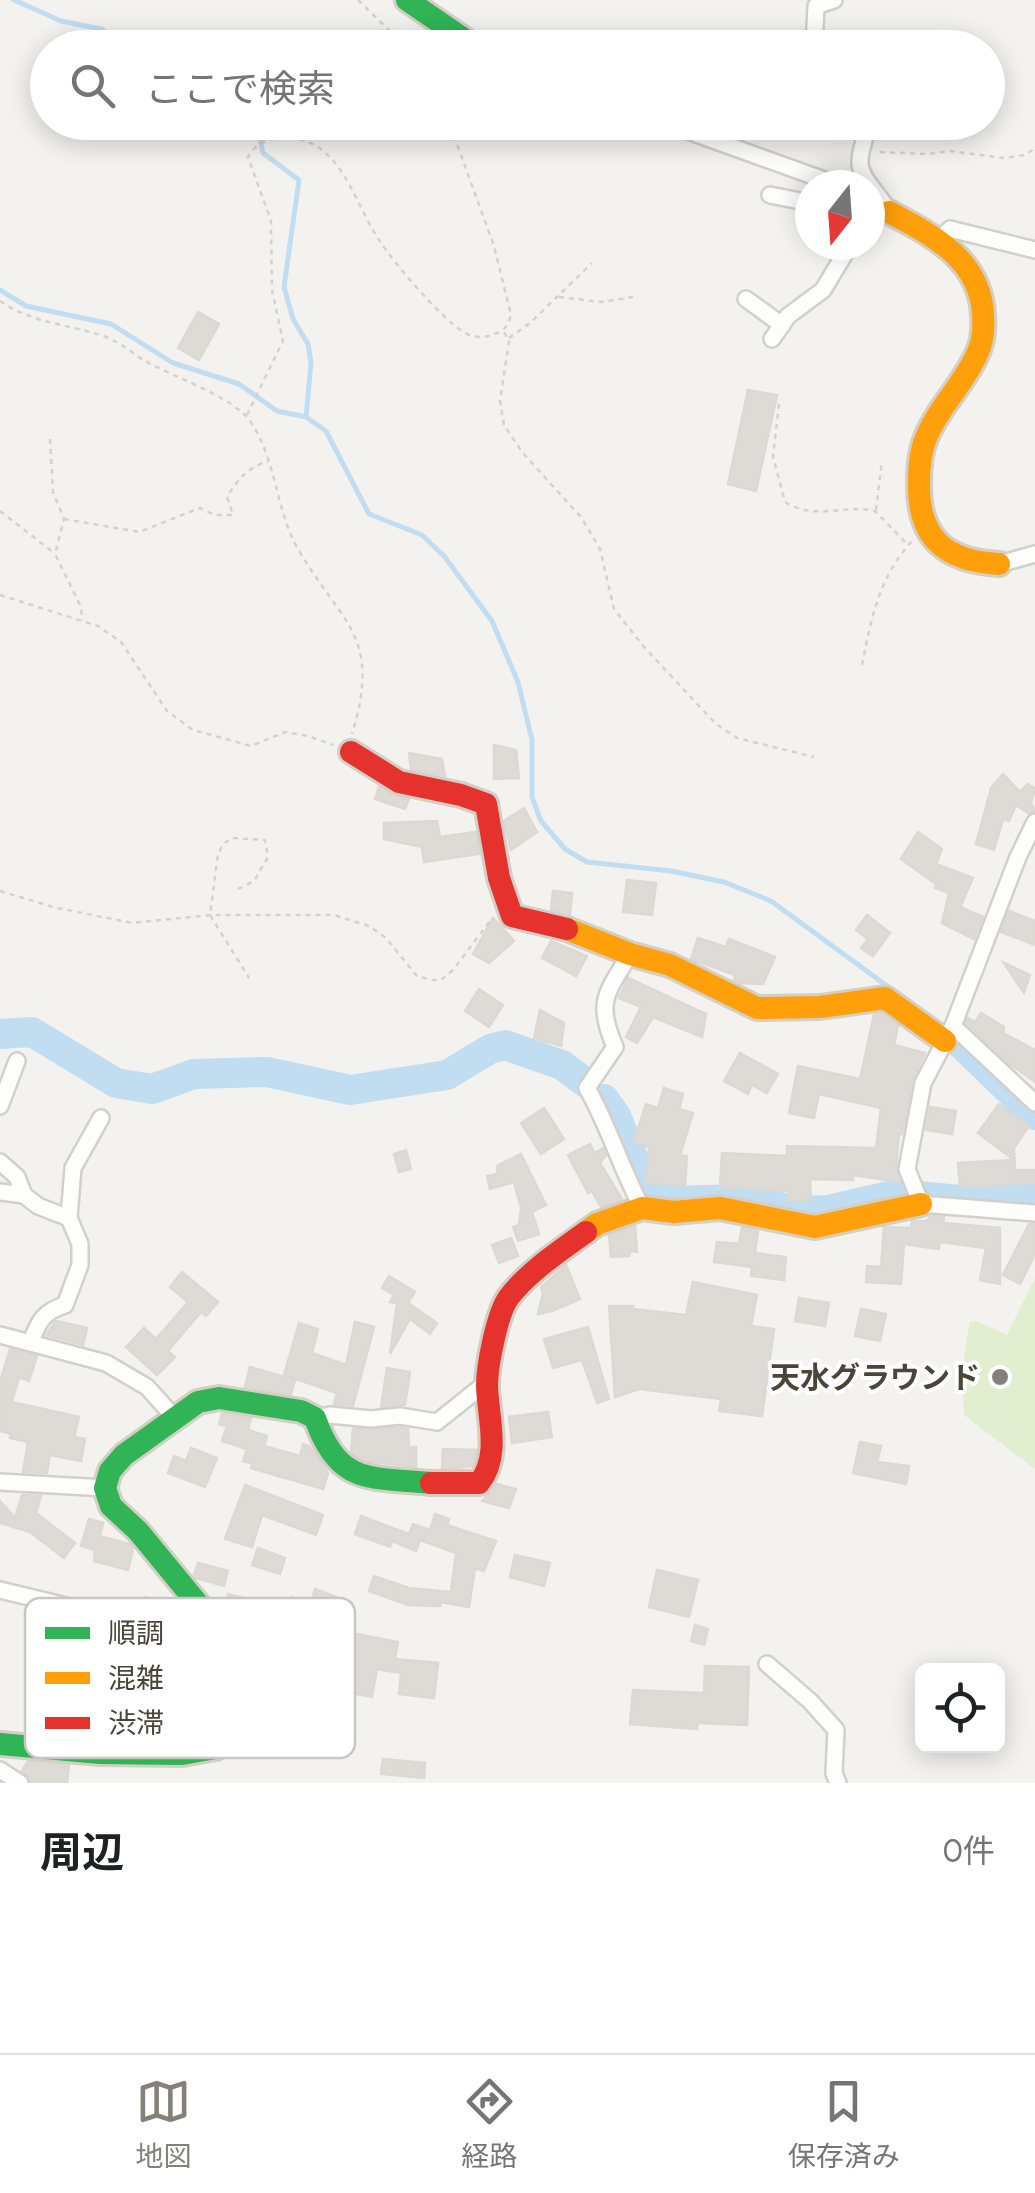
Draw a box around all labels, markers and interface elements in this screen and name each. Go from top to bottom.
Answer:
search box [30,30,1005,140]
icon: search [65,58,120,113]
text: ここで検索 [145,66,335,112]
north arrow [795,170,885,260]
place label: 天水グラウンド [770,1359,980,1396]
marker: 天水グラウンド [989,1366,1011,1388]
legend [25,1598,355,1758]
text: 順調 [108,1616,164,1650]
text: 混雑 [108,1661,164,1695]
map controls [915,1663,1005,1753]
button: locate [915,1663,1005,1753]
text: 渋滞 [108,1706,164,1740]
text: 周辺 [40,1827,124,1878]
text: 0件 [942,1832,995,1870]
tab: 地図 [135,2074,191,2174]
tab: 経路 [461,2074,518,2174]
tab: 保存済み [788,2074,900,2174]

